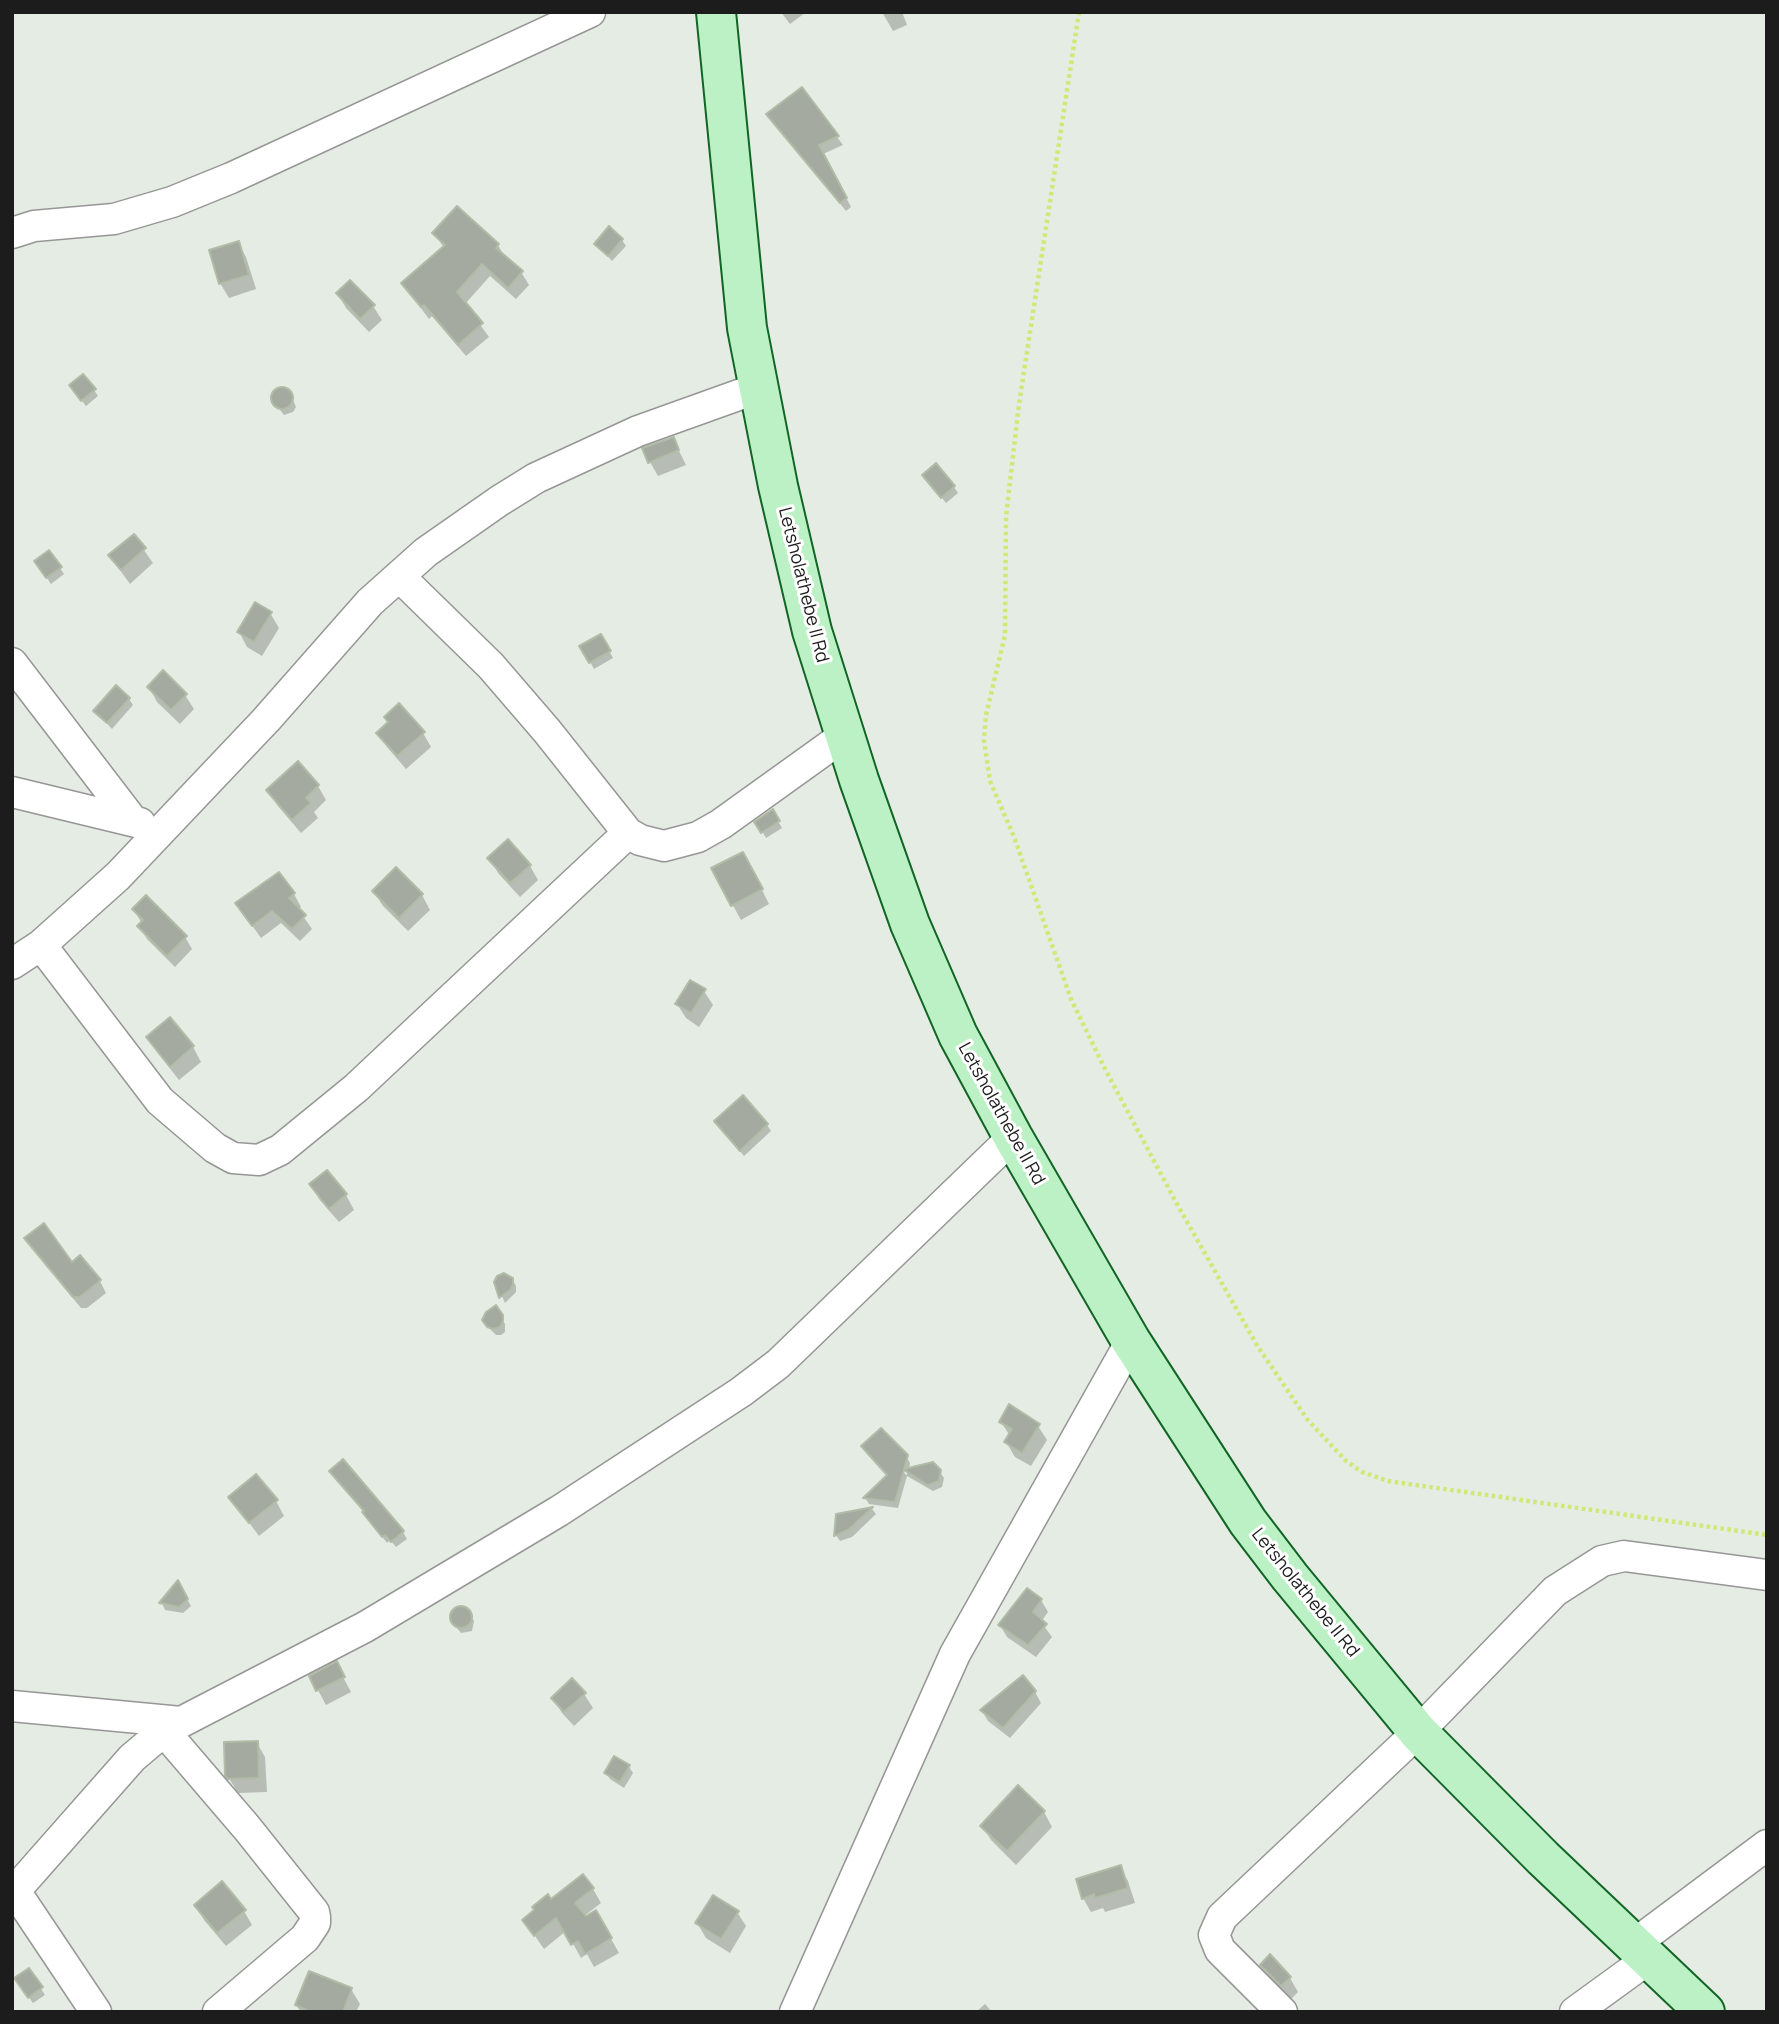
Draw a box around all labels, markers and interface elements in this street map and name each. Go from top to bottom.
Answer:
street label: Letsholathebe II Rd [773,505,833,665]
street label: Letsholathebe II Rd [953,1039,1049,1189]
street label: Letsholathebe II Rd [1247,1524,1363,1662]

